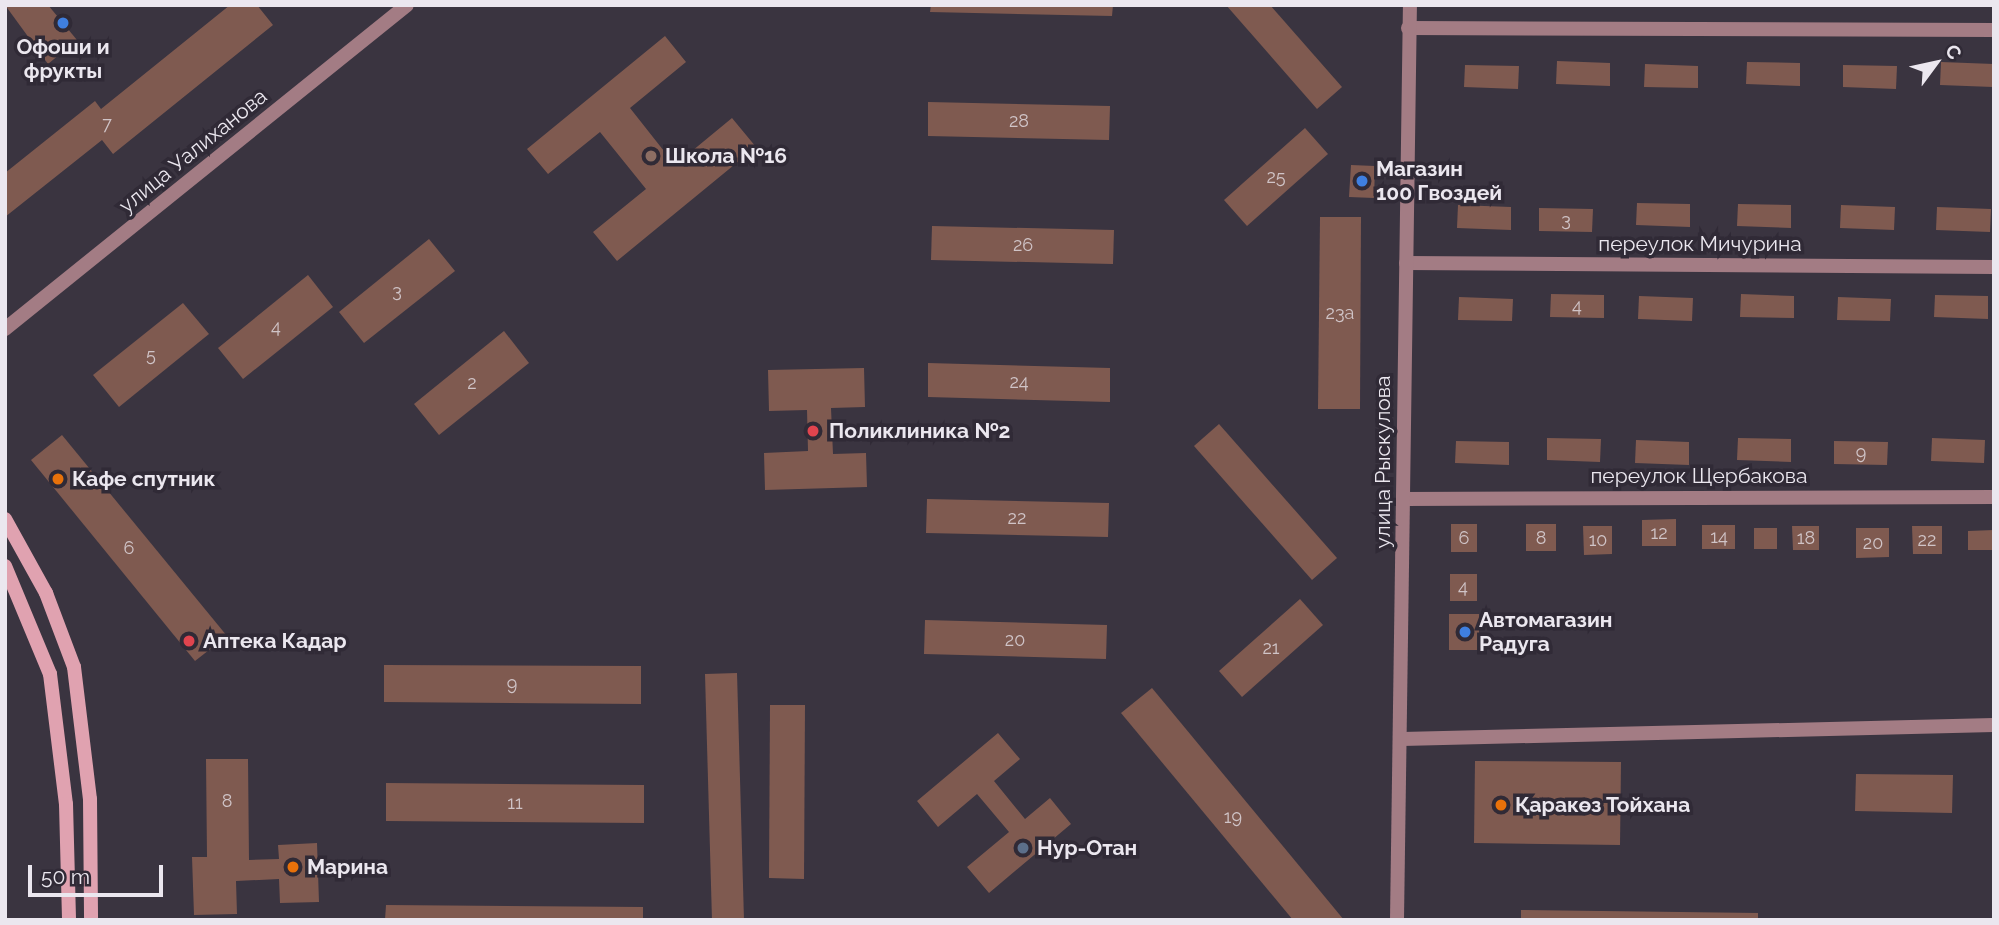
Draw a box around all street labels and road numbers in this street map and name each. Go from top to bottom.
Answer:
street label: улица Уалиханова [114,84,272,218]
street label: переулок Мичурина [1598,231,1802,257]
street label: улица Рыскулова [1370,375,1396,549]
street label: переулок Щербакова [1590,463,1808,489]

